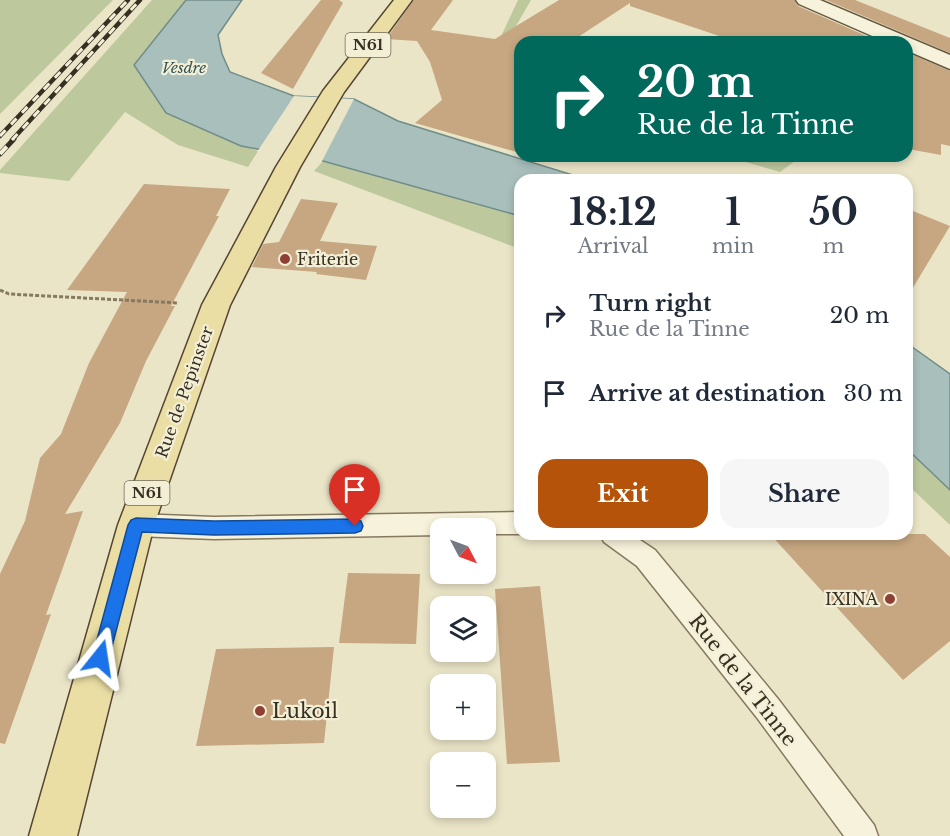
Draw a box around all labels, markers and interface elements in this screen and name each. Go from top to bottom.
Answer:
road number: N61 [346,33,391,57]
text: 20 m [637,56,754,108]
water label: Vesdre [162,58,206,77]
icon: right [538,60,616,138]
text: Rue de la Tinne [637,108,854,141]
text: 18:12 [569,190,657,235]
text: 1 [725,190,741,235]
text: 50 [809,190,858,235]
text: Arrival [578,234,648,258]
text: min [712,234,754,258]
text: m [823,234,844,258]
place label: Friterie [297,249,358,269]
marker: Friterie [278,252,292,266]
text: Turn right [589,290,711,317]
icon: right [538,299,571,332]
text: 20 m [830,302,889,329]
text: Rue de la Tinne [589,317,750,341]
street label: Rue de Pepinster [151,323,217,461]
icon: arrive [538,377,571,410]
text: Arrive at destination [589,380,826,407]
text: 30 m [844,380,903,407]
button: Exit [538,459,708,528]
button: Share [720,459,889,528]
pin [329,464,380,526]
icon: arrive [338,473,371,506]
road number: N61 [124,481,170,505]
north arrow [430,518,496,584]
map controls [430,518,496,818]
place label: IXINA [825,589,879,609]
marker: IXINA [883,592,897,606]
button: layers [430,596,496,662]
street label: Rue de la Tinne [684,609,802,751]
position arrow [68,626,132,690]
button: + [430,674,496,740]
place label: Lukoil [272,699,338,723]
marker: Lukoil [253,704,267,718]
button: − [430,752,496,818]

